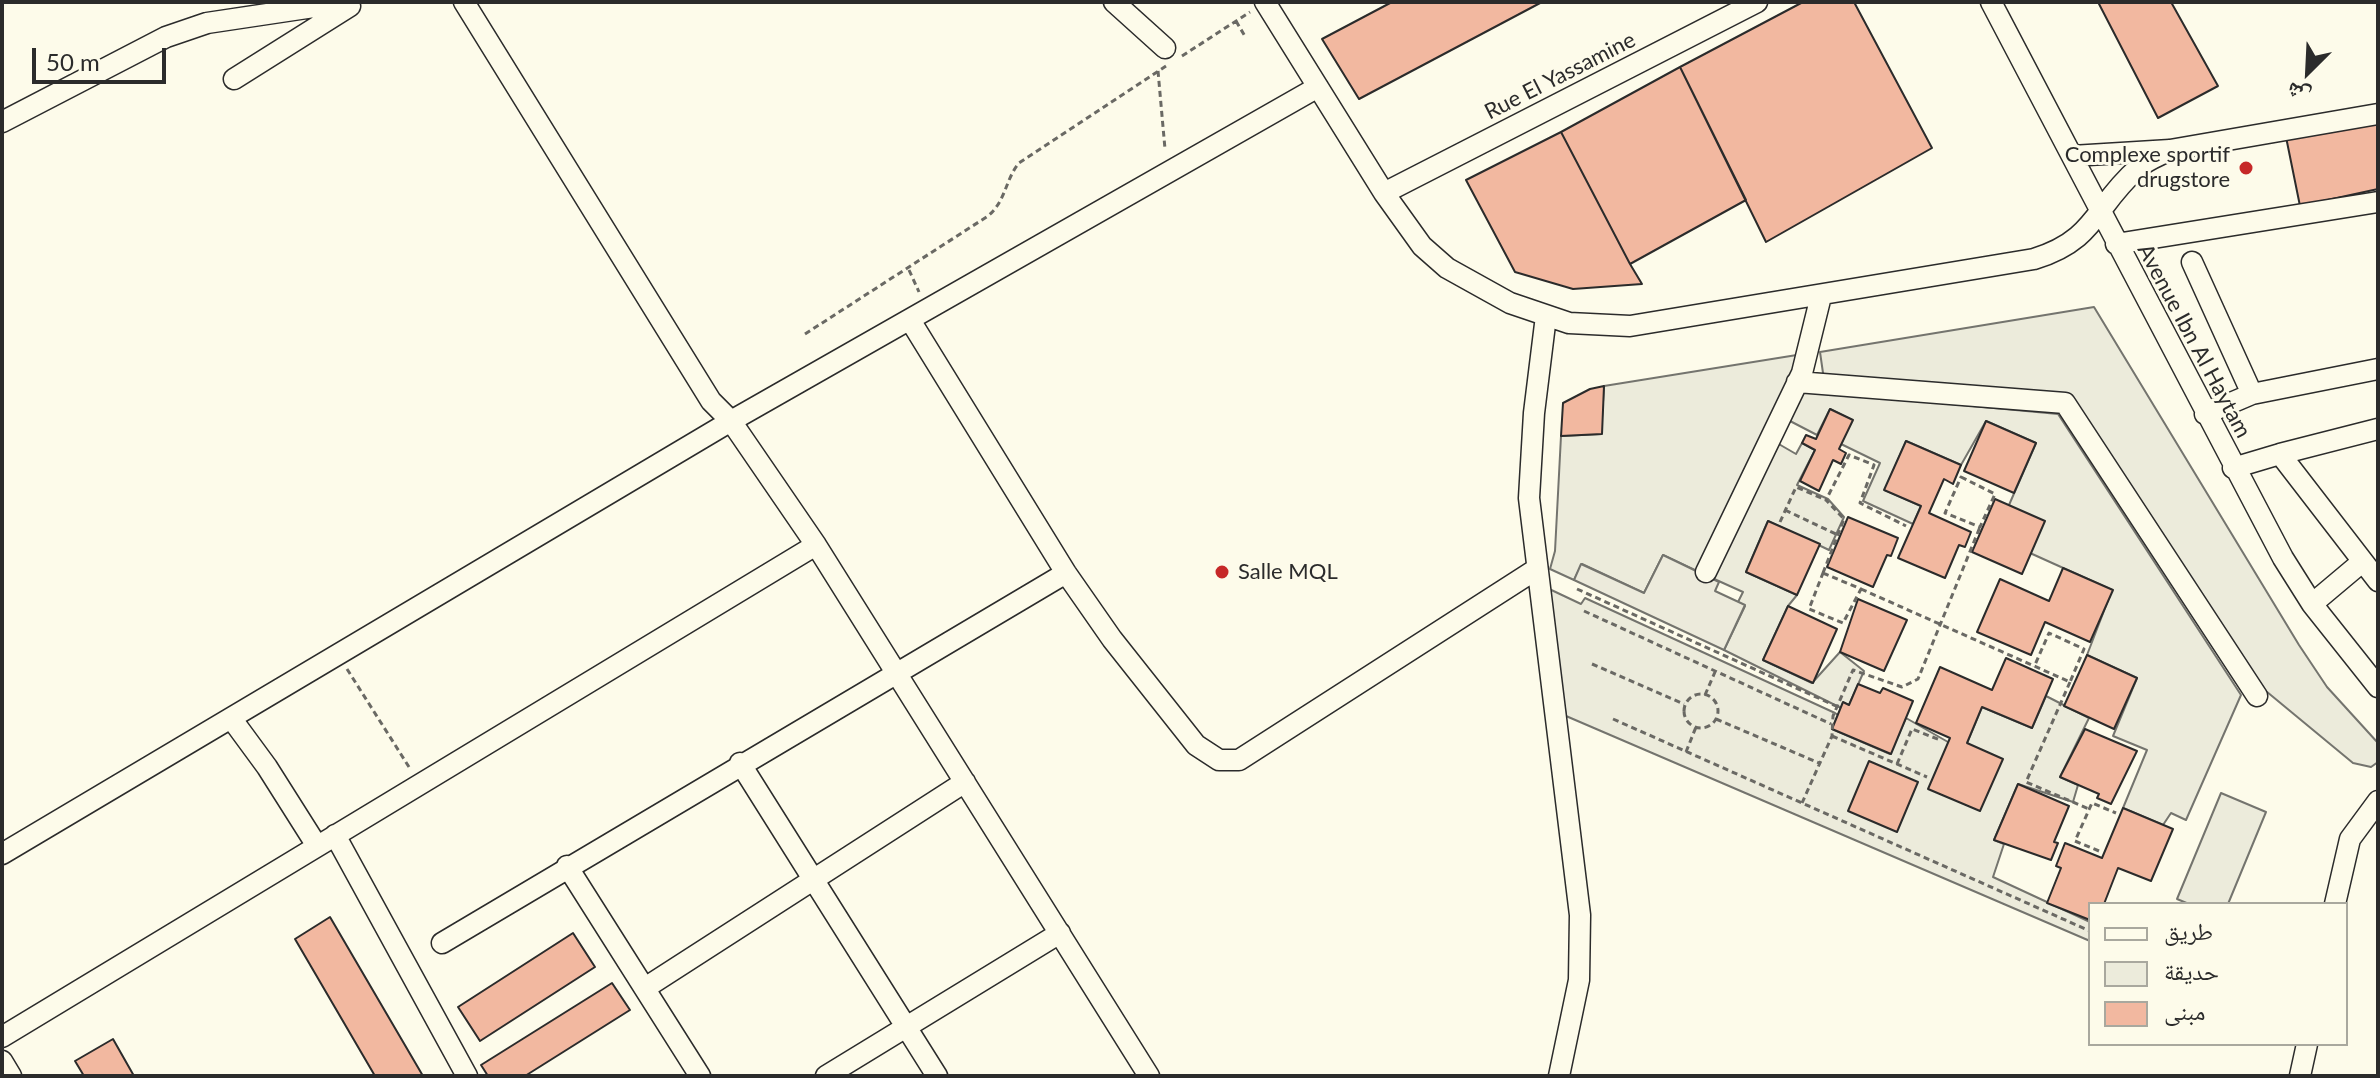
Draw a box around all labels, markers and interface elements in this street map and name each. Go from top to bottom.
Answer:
street label: Rue El Yassamine [1480,27,1640,125]
scale bar [36,32,170,82]
north arrow [2268,32,2348,112]
text: 50 m [46,47,100,76]
text: ش [2282,77,2314,111]
place label: Complexe sportif drugstore [2065,142,2230,194]
marker: Complexe sportif drugstore [2237,159,2255,177]
street label: Avenue Ibn Al Haytam [2132,240,2256,442]
place label: Salle MQL [1238,559,1338,585]
marker: Salle MQL [1213,563,1231,581]
legend [2088,902,2348,1046]
text: طريق [2164,916,2213,945]
text: حديقة [2164,956,2219,985]
text: مبنى [2164,996,2205,1025]

